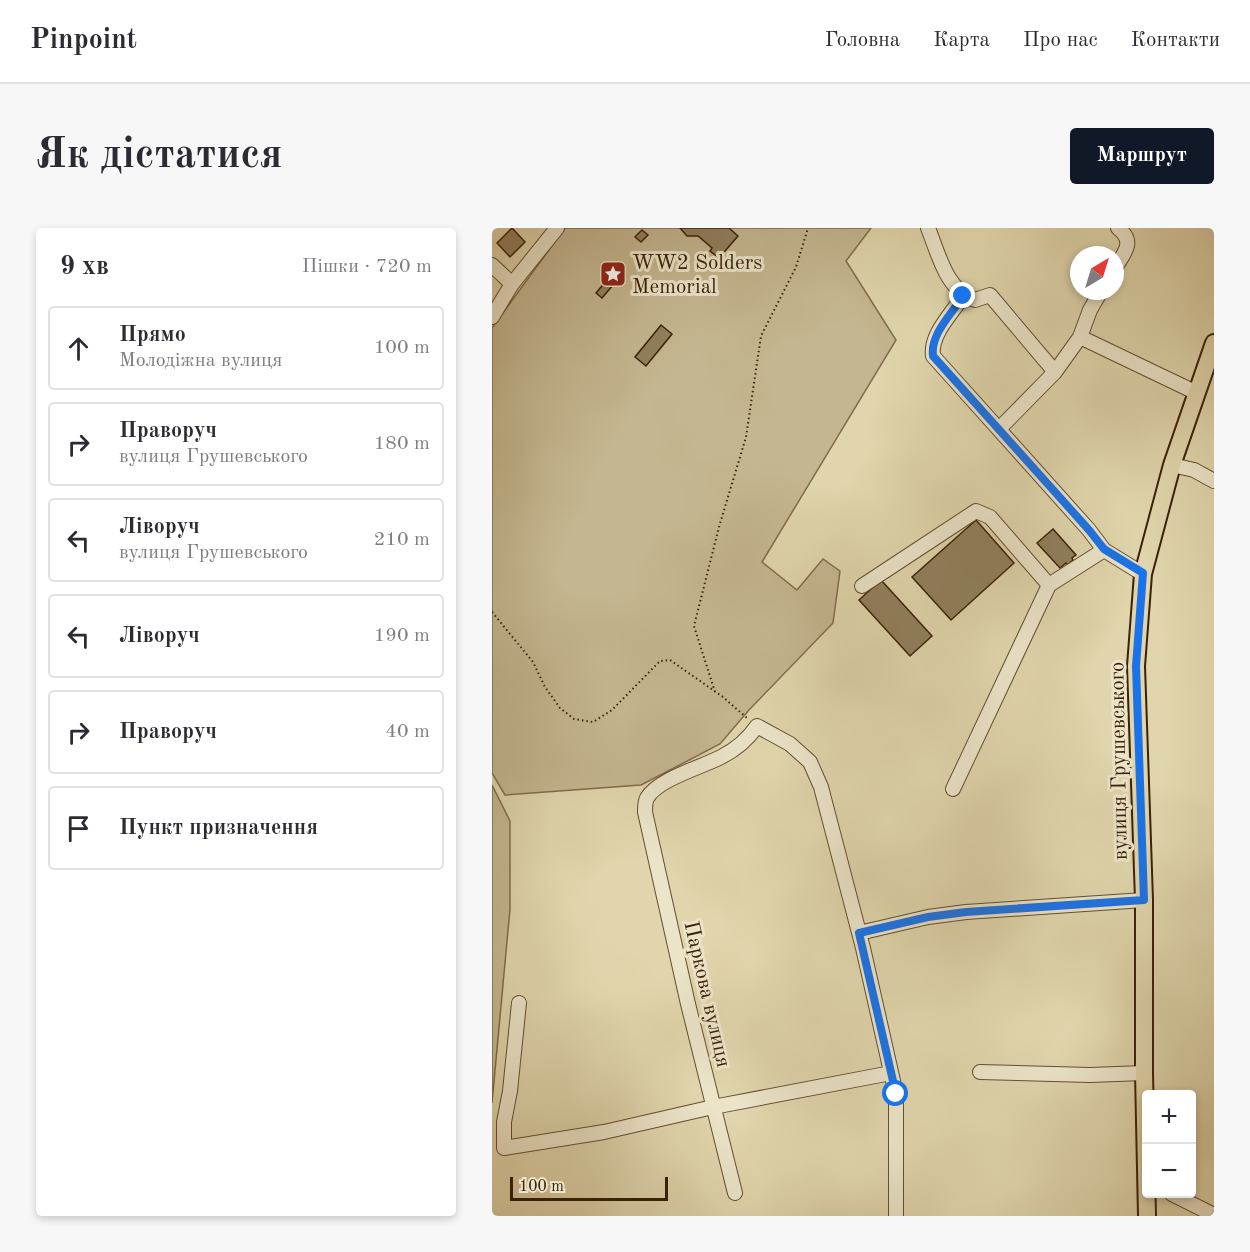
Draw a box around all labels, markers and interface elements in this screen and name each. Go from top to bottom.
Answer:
text: Pinpoint [30,27,137,55]
text: Головна [825,30,900,51]
text: Карта [933,30,990,51]
text: Про нас [1023,30,1098,51]
text: Контакти [1131,30,1220,51]
button: Маршрут [1070,128,1214,184]
text: Як дістатися [36,135,283,177]
north arrow [1070,246,1124,300]
place label: WW2 Solders Memorial [632,253,762,298]
text: 9 хв [60,254,109,280]
text: Пішки · 720 m [302,257,432,277]
place icon: WW2 Solders Memorial [598,259,628,289]
route end [949,282,975,308]
text: Прямо [119,324,186,346]
icon: ahead [62,332,95,365]
text: 100 m [374,338,430,358]
text: Молодіжна вулиця [119,351,282,371]
text: Праворуч [119,420,217,442]
icon: right [62,428,95,461]
text: 180 m [374,434,430,454]
text: вулиця Грушевського [119,447,308,467]
text: Ліворуч [119,516,200,538]
icon: left [62,524,95,557]
text: 210 m [374,530,430,550]
text: вулиця Грушевського [119,543,308,563]
icon: left [62,620,95,653]
text: Ліворуч [119,625,200,647]
text: 190 m [374,626,430,646]
street label: вулиця Грушевського [1107,662,1132,860]
icon: right [62,716,95,749]
text: Праворуч [119,721,217,743]
text: 40 m [385,722,430,742]
icon: arrive [62,812,95,845]
text: Пункт призначення [119,817,318,839]
street label: Паркова вулиця [679,919,734,1070]
route start [882,1080,908,1106]
map controls [1142,1090,1196,1198]
button: + [1142,1090,1196,1144]
button: − [1142,1144,1196,1198]
scale bar [510,1174,668,1202]
text: 100 m [519,1179,564,1195]

